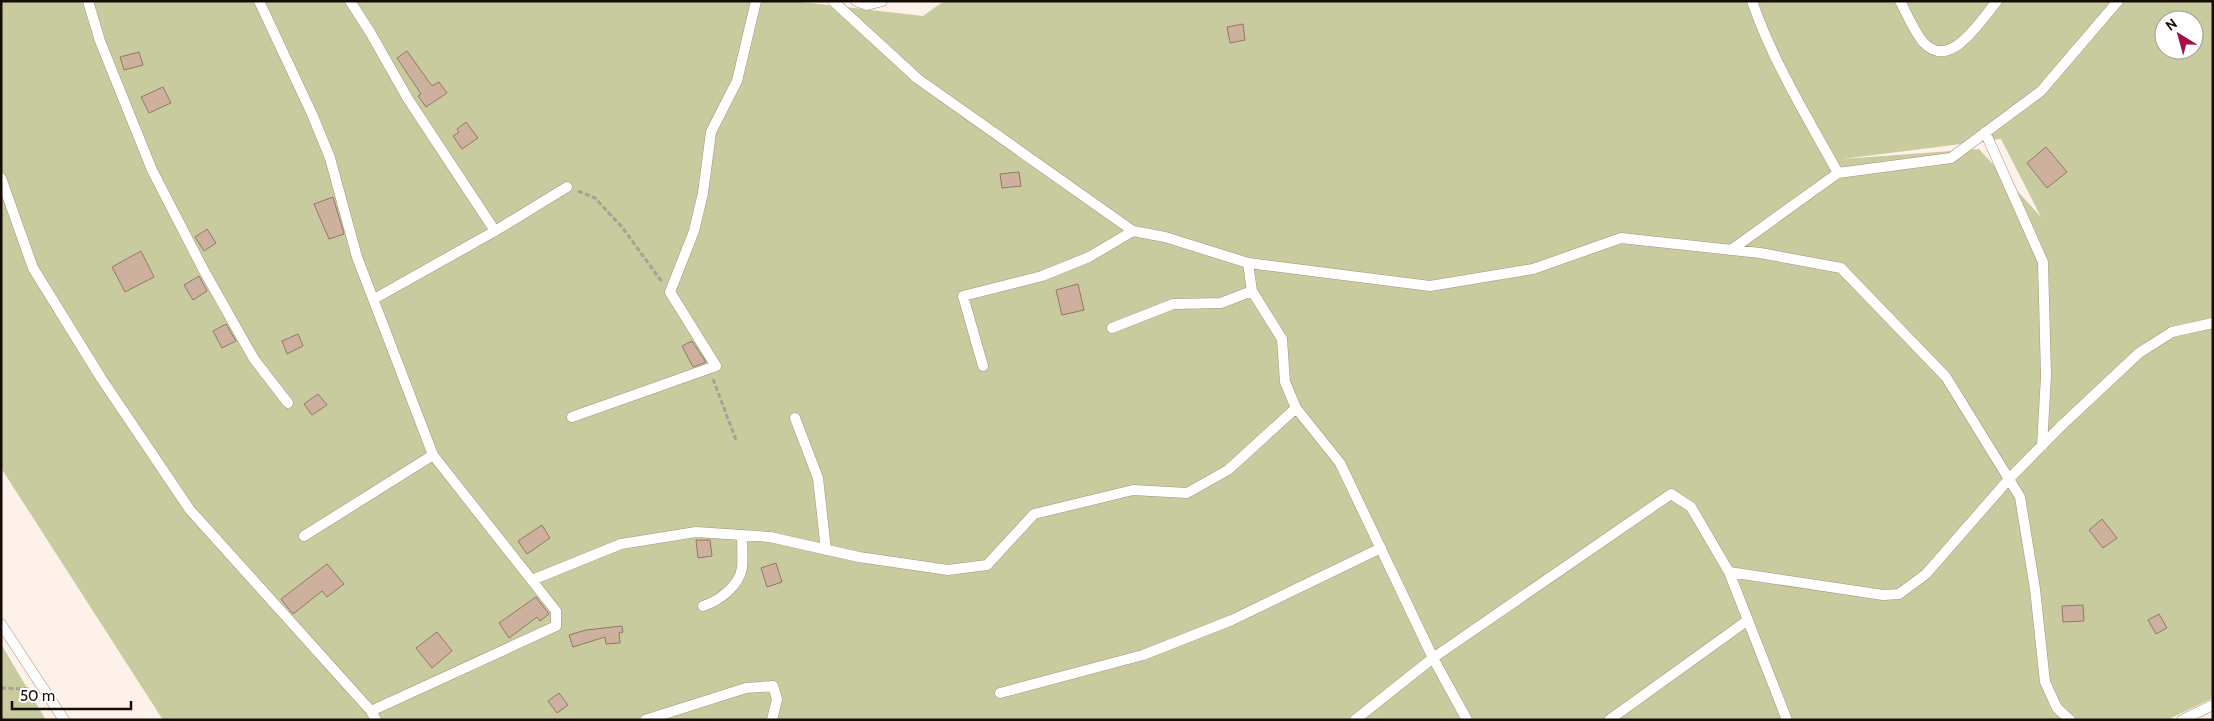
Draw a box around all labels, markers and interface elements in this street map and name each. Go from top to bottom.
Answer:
north arrow [2154,10,2204,60]
text: N [2162,14,2181,35]
scale bar [12,678,131,710]
text: 50 m [20,687,55,705]

